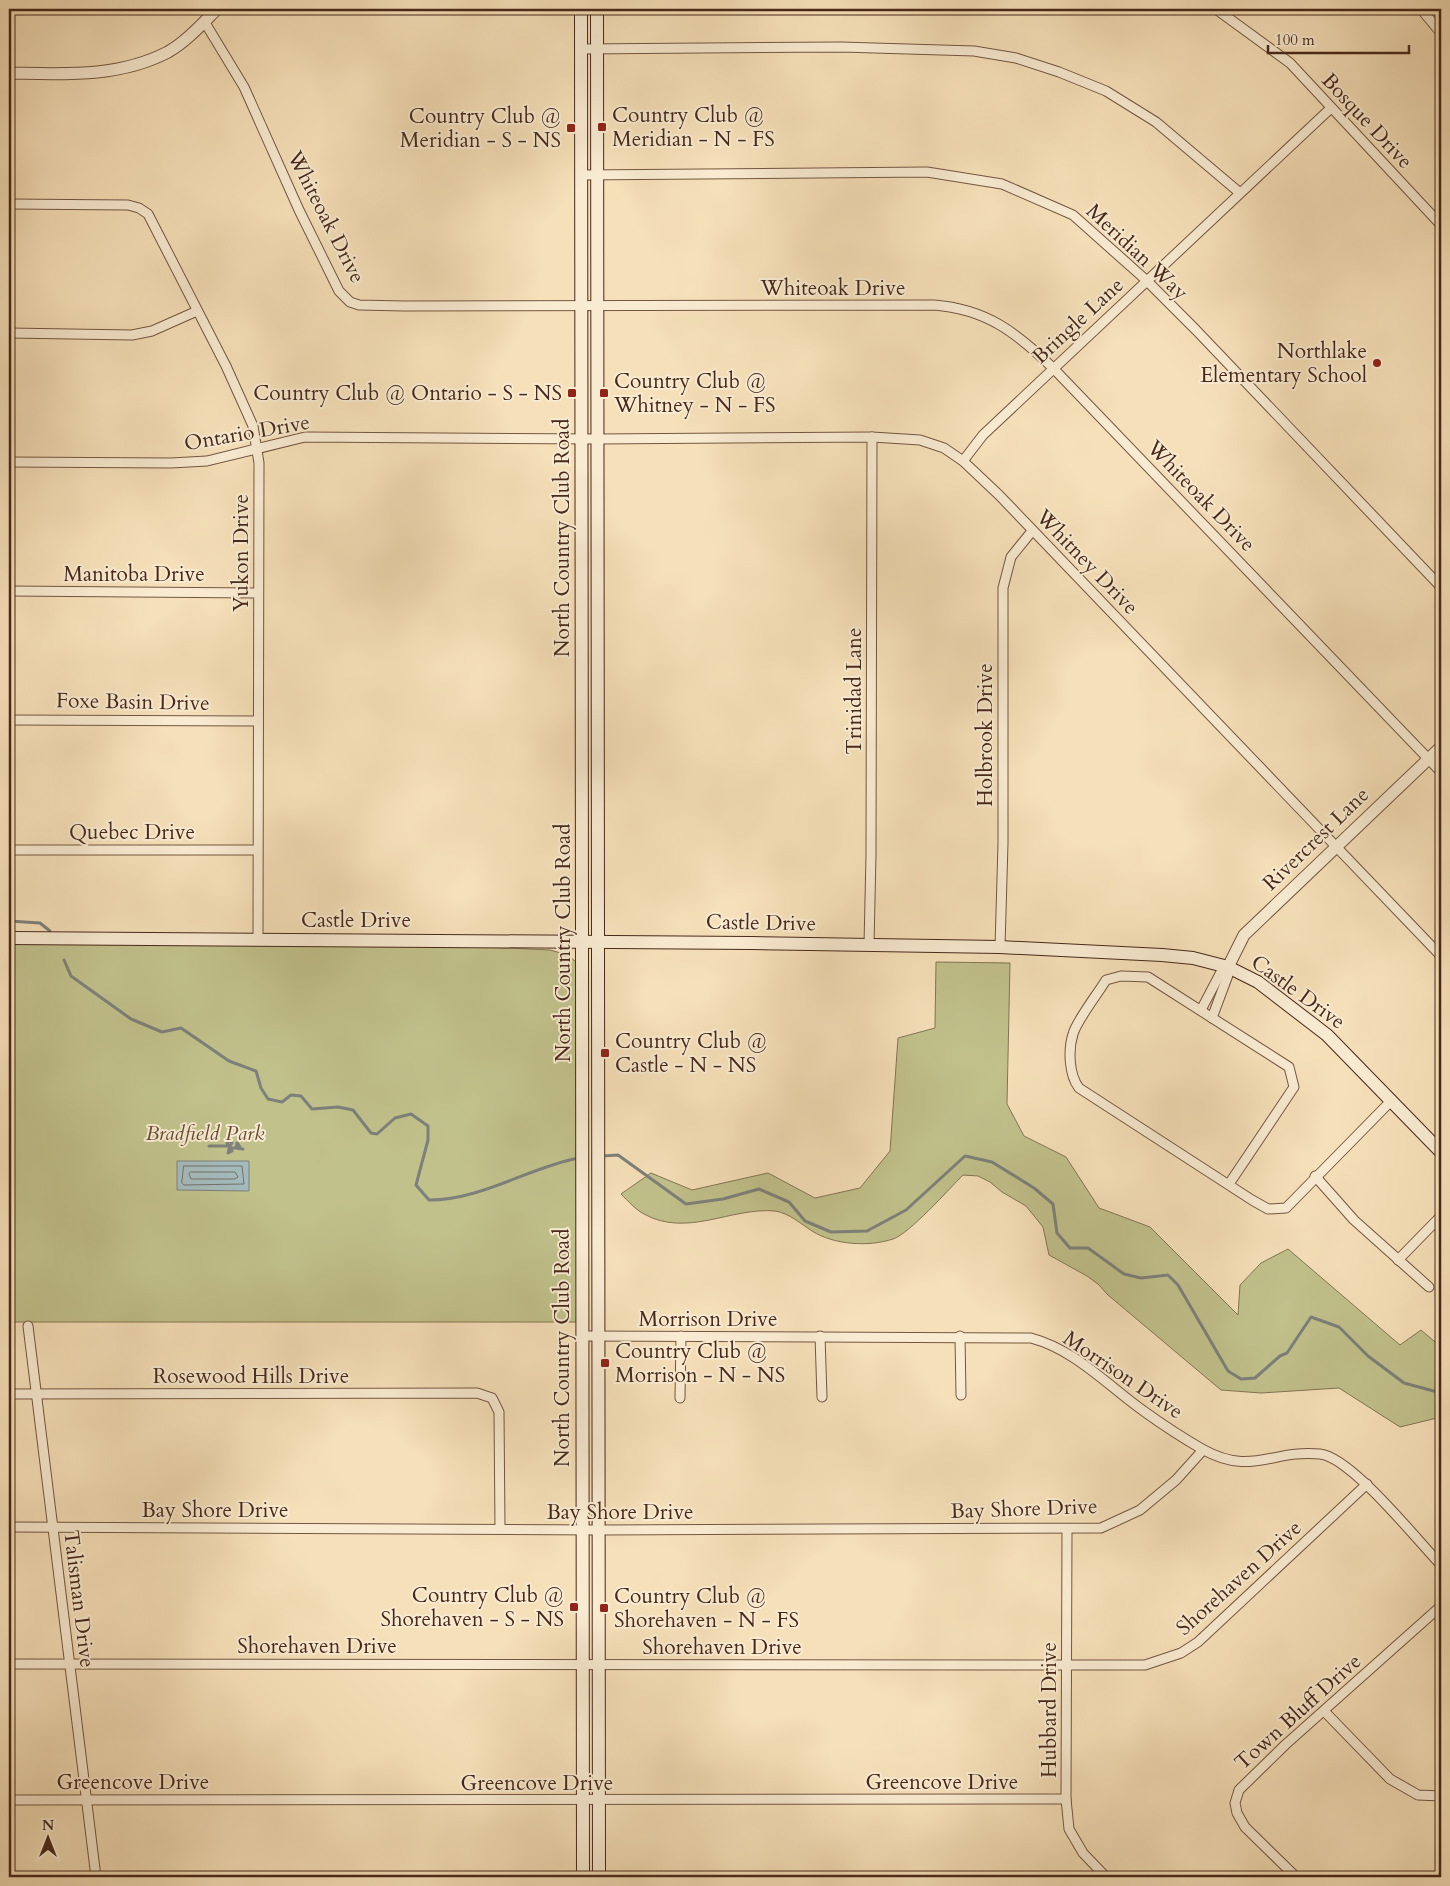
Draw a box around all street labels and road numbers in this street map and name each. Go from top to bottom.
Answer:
street label: Bosque Drive [1315,67,1419,175]
street label: Whiteoak Drive [280,145,372,288]
street label: Meridian Way [1080,197,1194,307]
street label: Bringle Lane [1026,271,1130,371]
street label: Whiteoak Drive [760,274,905,303]
street label: Ontario Drive [182,408,312,458]
street label: North Country Club Road [548,419,577,657]
street label: Whiteoak Drive [1140,433,1262,558]
street label: Yukon Drive [227,494,256,612]
street label: Whitney Drive [1029,502,1145,621]
street label: Manitoba Drive [63,560,205,589]
street label: Trinidad Lane [840,627,869,755]
street label: Holbrook Drive [971,663,1000,807]
street label: Foxe Basin Drive [56,686,210,718]
street label: Rivercrest Lane [1256,781,1376,897]
street label: Quebec Drive [69,818,195,847]
street label: North Country Club Road [549,824,578,1062]
street label: Castle Drive [301,906,411,935]
street label: Castle Drive [706,908,816,938]
street label: Castle Drive [1245,948,1351,1036]
street label: North Country Club Road [548,1229,577,1467]
street label: Morrison Drive [638,1305,778,1334]
street label: Morrison Drive [1057,1324,1189,1426]
street label: Rosewood Hills Drive [153,1362,349,1391]
street label: Bay Shore Drive [950,1492,1098,1526]
street label: Bay Shore Drive [141,1496,289,1525]
street label: Bay Shore Drive [546,1498,694,1527]
street label: Shorehaven Drive [1170,1514,1308,1642]
street label: Talisman Drive [56,1529,102,1669]
street label: Shorehaven Drive [237,1632,397,1661]
street label: Shorehaven Drive [642,1633,802,1662]
street label: Hubbard Drive [1035,1642,1064,1778]
street label: Town Bluff Drive [1228,1647,1368,1777]
street label: Greencove Drive [57,1768,209,1797]
street label: Greencove Drive [866,1768,1018,1797]
street label: Greencove Drive [461,1769,613,1798]

